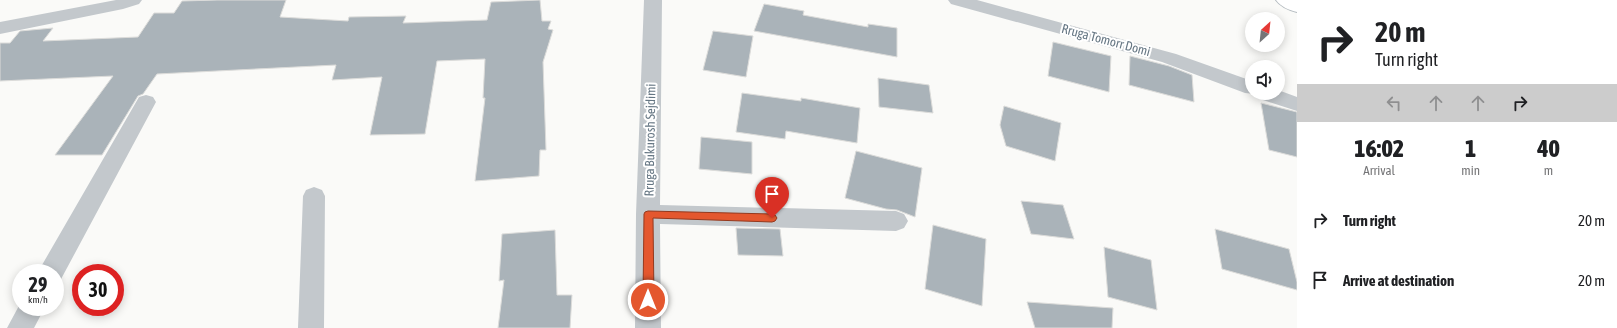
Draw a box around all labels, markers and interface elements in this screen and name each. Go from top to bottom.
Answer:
north arrow [1245,12,1285,52]
map controls [1245,12,1285,100]
icon: right [1309,16,1361,68]
text: 20 m [1375,16,1425,48]
street label: Rruga Tomorr Domi [1060,21,1152,59]
text: Turn right [1375,49,1438,70]
button: sound [1245,60,1285,100]
street label: Rruga Bukurosh Sejdimi [642,84,658,196]
icon: left [1383,92,1405,114]
icon: ahead [1425,92,1447,114]
icon: ahead [1467,92,1489,114]
icon: right [1509,92,1531,114]
text: 16:02 [1354,135,1404,162]
text: 1 [1465,135,1476,162]
text: 40 [1537,135,1560,162]
text: Arrival [1363,163,1395,178]
text: min [1461,163,1480,178]
text: m [1544,163,1553,178]
pin [755,177,789,218]
icon: arrive [761,183,783,205]
icon: right [1309,209,1331,231]
text: Turn right [1343,212,1396,229]
text: 20 m [1578,212,1605,229]
speed limit sign: 30 [72,264,124,316]
icon: arrive [1309,269,1331,291]
text: Arrive at destination [1343,272,1454,289]
text: 20 m [1578,272,1605,289]
text: 29 [29,273,47,296]
position arrow [627,279,669,321]
text: km/h [28,294,48,305]

